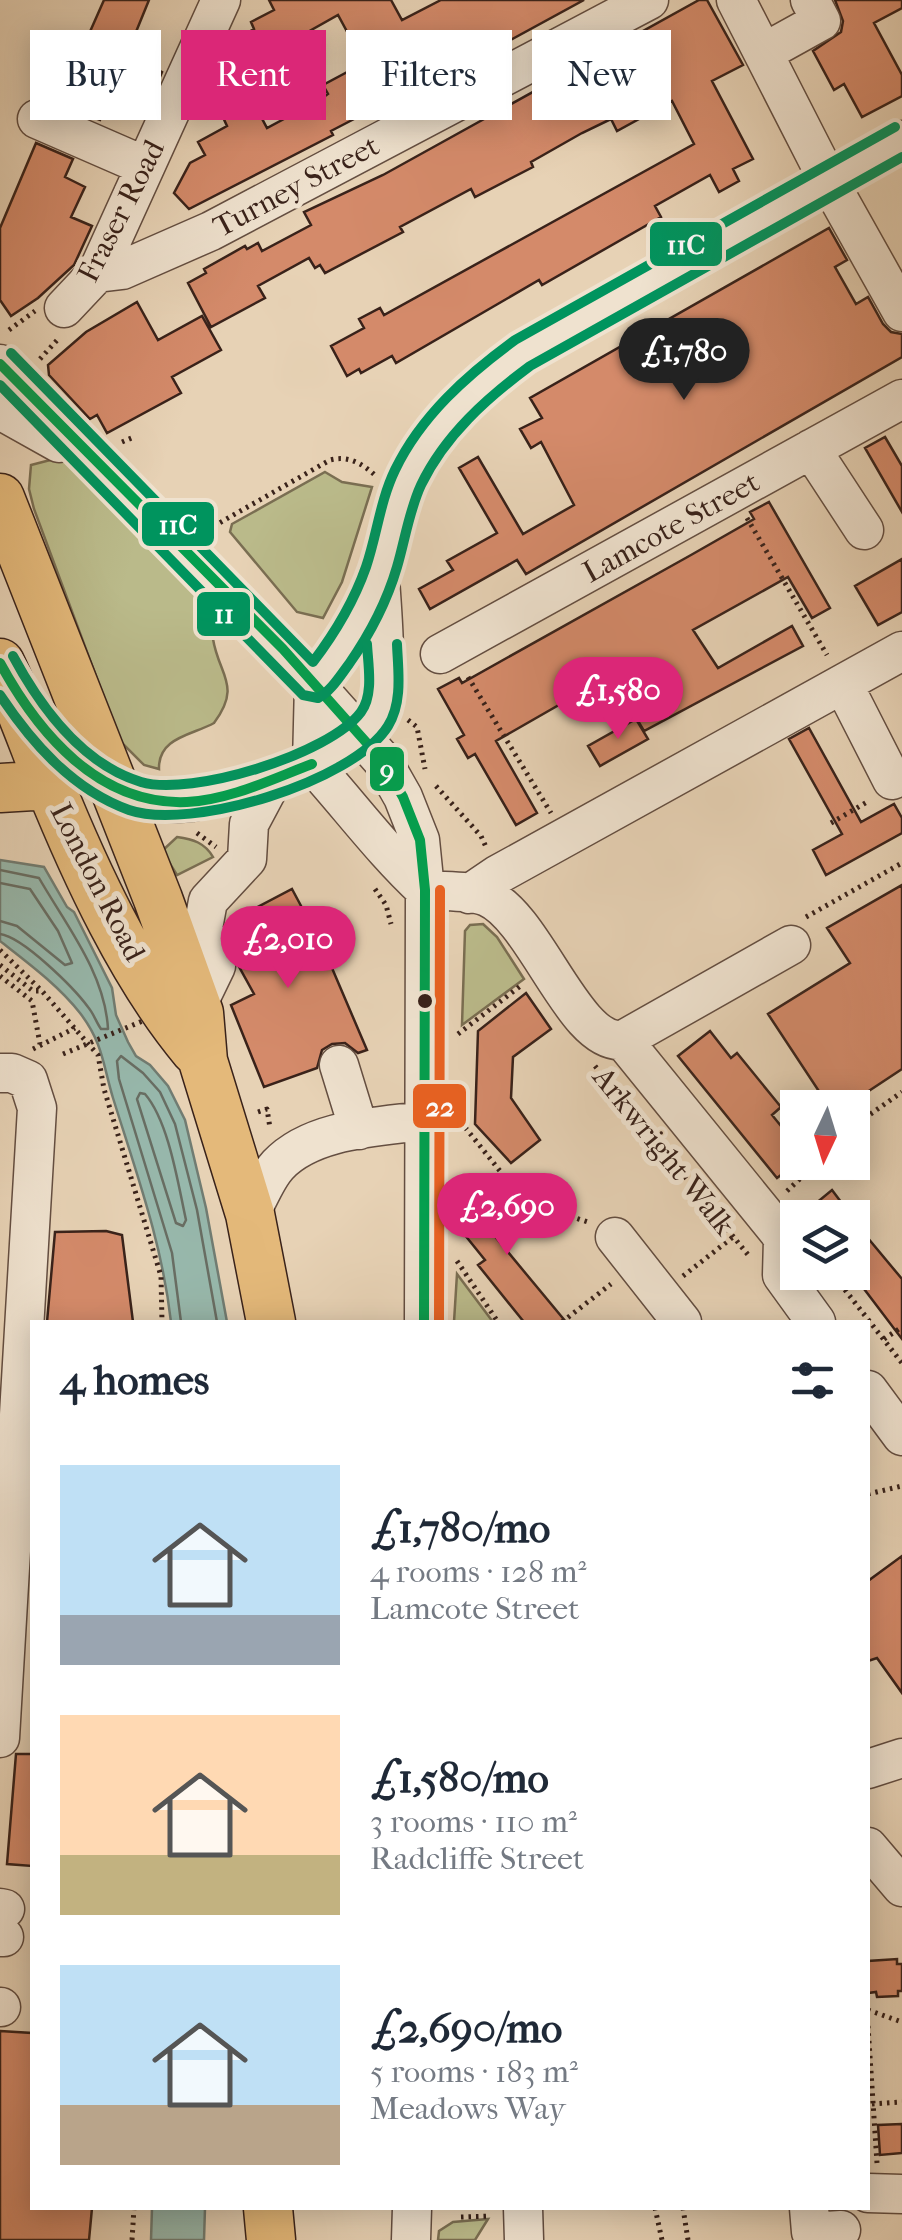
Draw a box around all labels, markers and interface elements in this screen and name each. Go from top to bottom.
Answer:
chip: Buy [30,30,161,120]
chip: Rent [181,30,326,120]
chip: Filters [346,30,512,120]
chip: New [532,30,671,120]
street label: Turney Street [207,128,385,245]
street label: Fraser Road [71,134,172,288]
line badge: 11C [648,220,724,268]
text: 11C [667,228,705,261]
pin: £1,780 [603,318,765,403]
text: £1,780 [641,332,727,369]
street label: Lamcote Street [577,464,766,590]
line badge: 11C [140,500,216,548]
text: 11C [159,508,197,541]
line badge: 11 [195,590,252,638]
text: 11 [214,597,234,630]
pin: £1,580 [537,657,699,742]
text: £1,580 [575,671,661,708]
line badge: 9 [368,745,406,793]
text: 9 [380,753,394,786]
street label: London Road [43,797,153,968]
pin: £2,010 [207,906,369,991]
text: £2,010 [243,920,333,957]
unlabelled marker [415,991,435,1011]
street label: Arkwright Walk [585,1059,742,1243]
line badge: 22 [411,1082,468,1130]
text: 22 [426,1090,454,1123]
north arrow [780,1090,870,1180]
map controls [780,1090,870,1290]
pin: £2,690 [426,1173,588,1258]
text: £2,690 [459,1187,555,1224]
button: layers [780,1200,870,1290]
icon: filters [785,1353,840,1408]
text: 4 homes [60,1356,209,1405]
text: £1,780/mo [370,1504,550,1553]
icon: home [140,1505,260,1625]
text: 4 rooms · 128 m² [370,1553,587,1590]
text: Lamcote Street [370,1590,579,1627]
text: £1,580/mo [370,1754,549,1803]
icon: home [140,1755,260,1875]
text: 3 rooms · 110 m² [370,1803,577,1840]
text: Radcliffe Street [370,1840,584,1877]
text: £2,690/mo [370,2004,562,2053]
icon: home [140,2005,260,2125]
text: 5 rooms · 183 m² [370,2053,578,2090]
text: Meadows Way [370,2090,566,2127]

